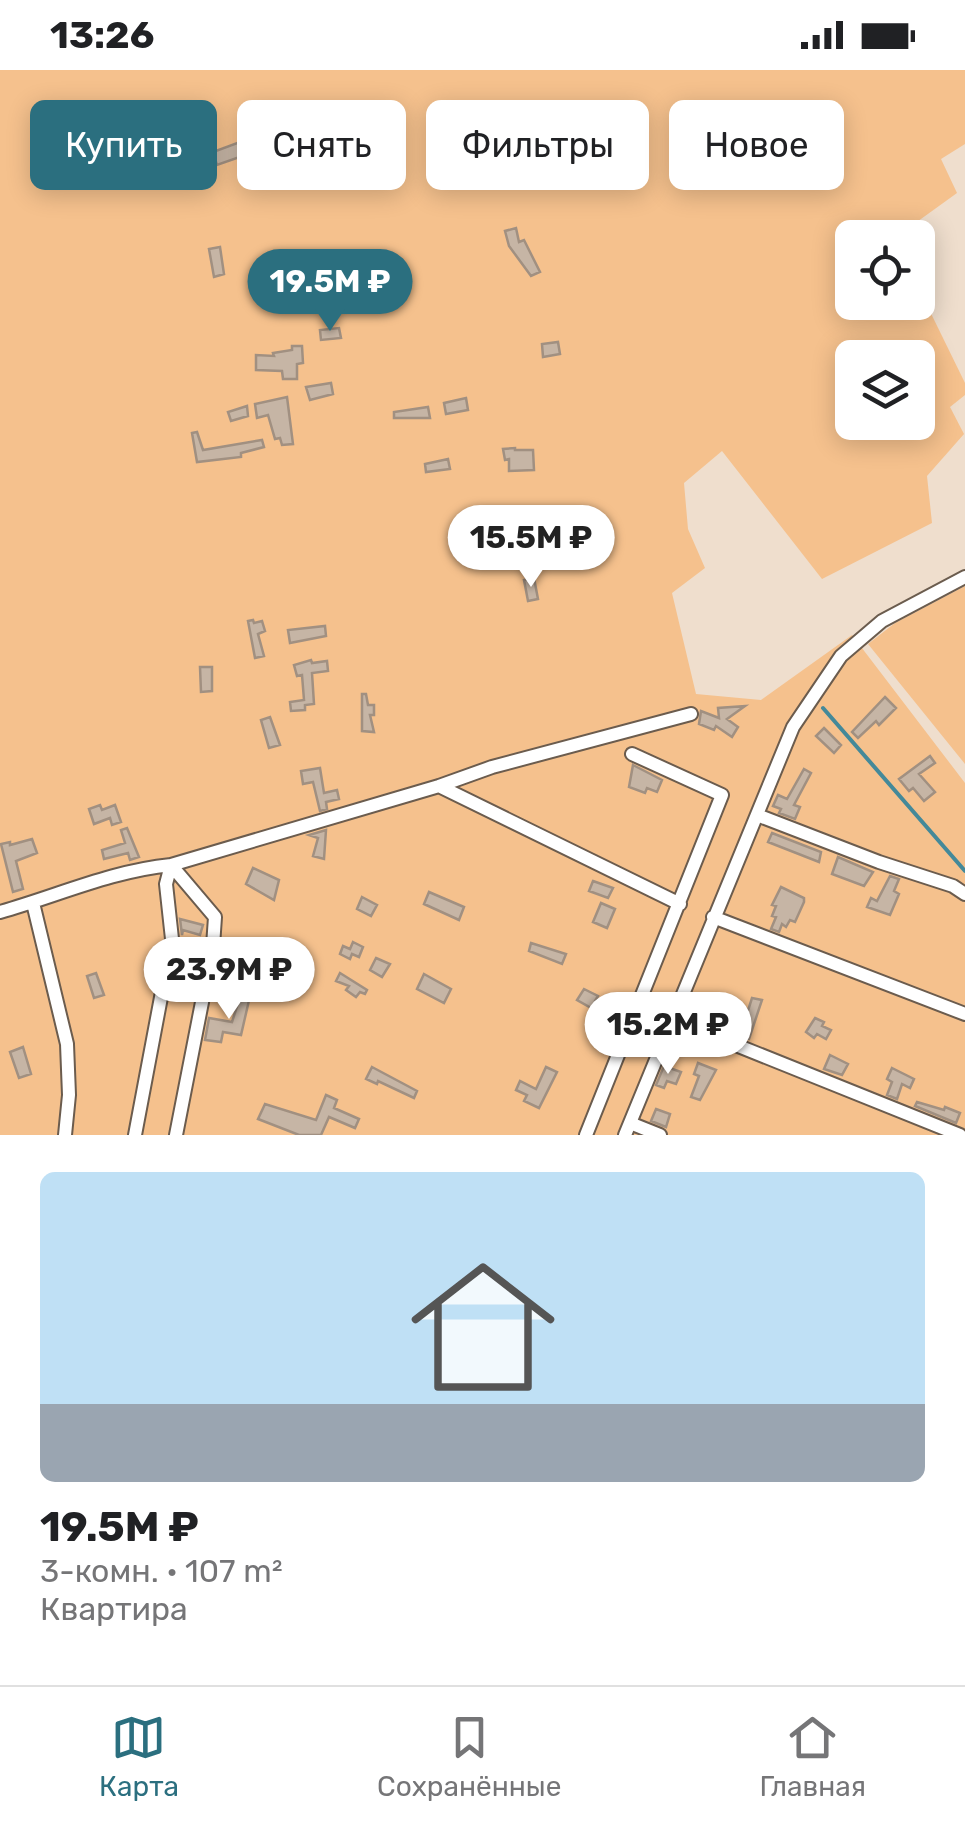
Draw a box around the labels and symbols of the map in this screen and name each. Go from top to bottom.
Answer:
pin: 19.5M ₽ [238,249,422,334]
pin: 15.5M ₽ [439,505,623,590]
pin: 23.9M ₽ [137,937,321,1022]
pin: 15.2M ₽ [576,992,760,1077]

